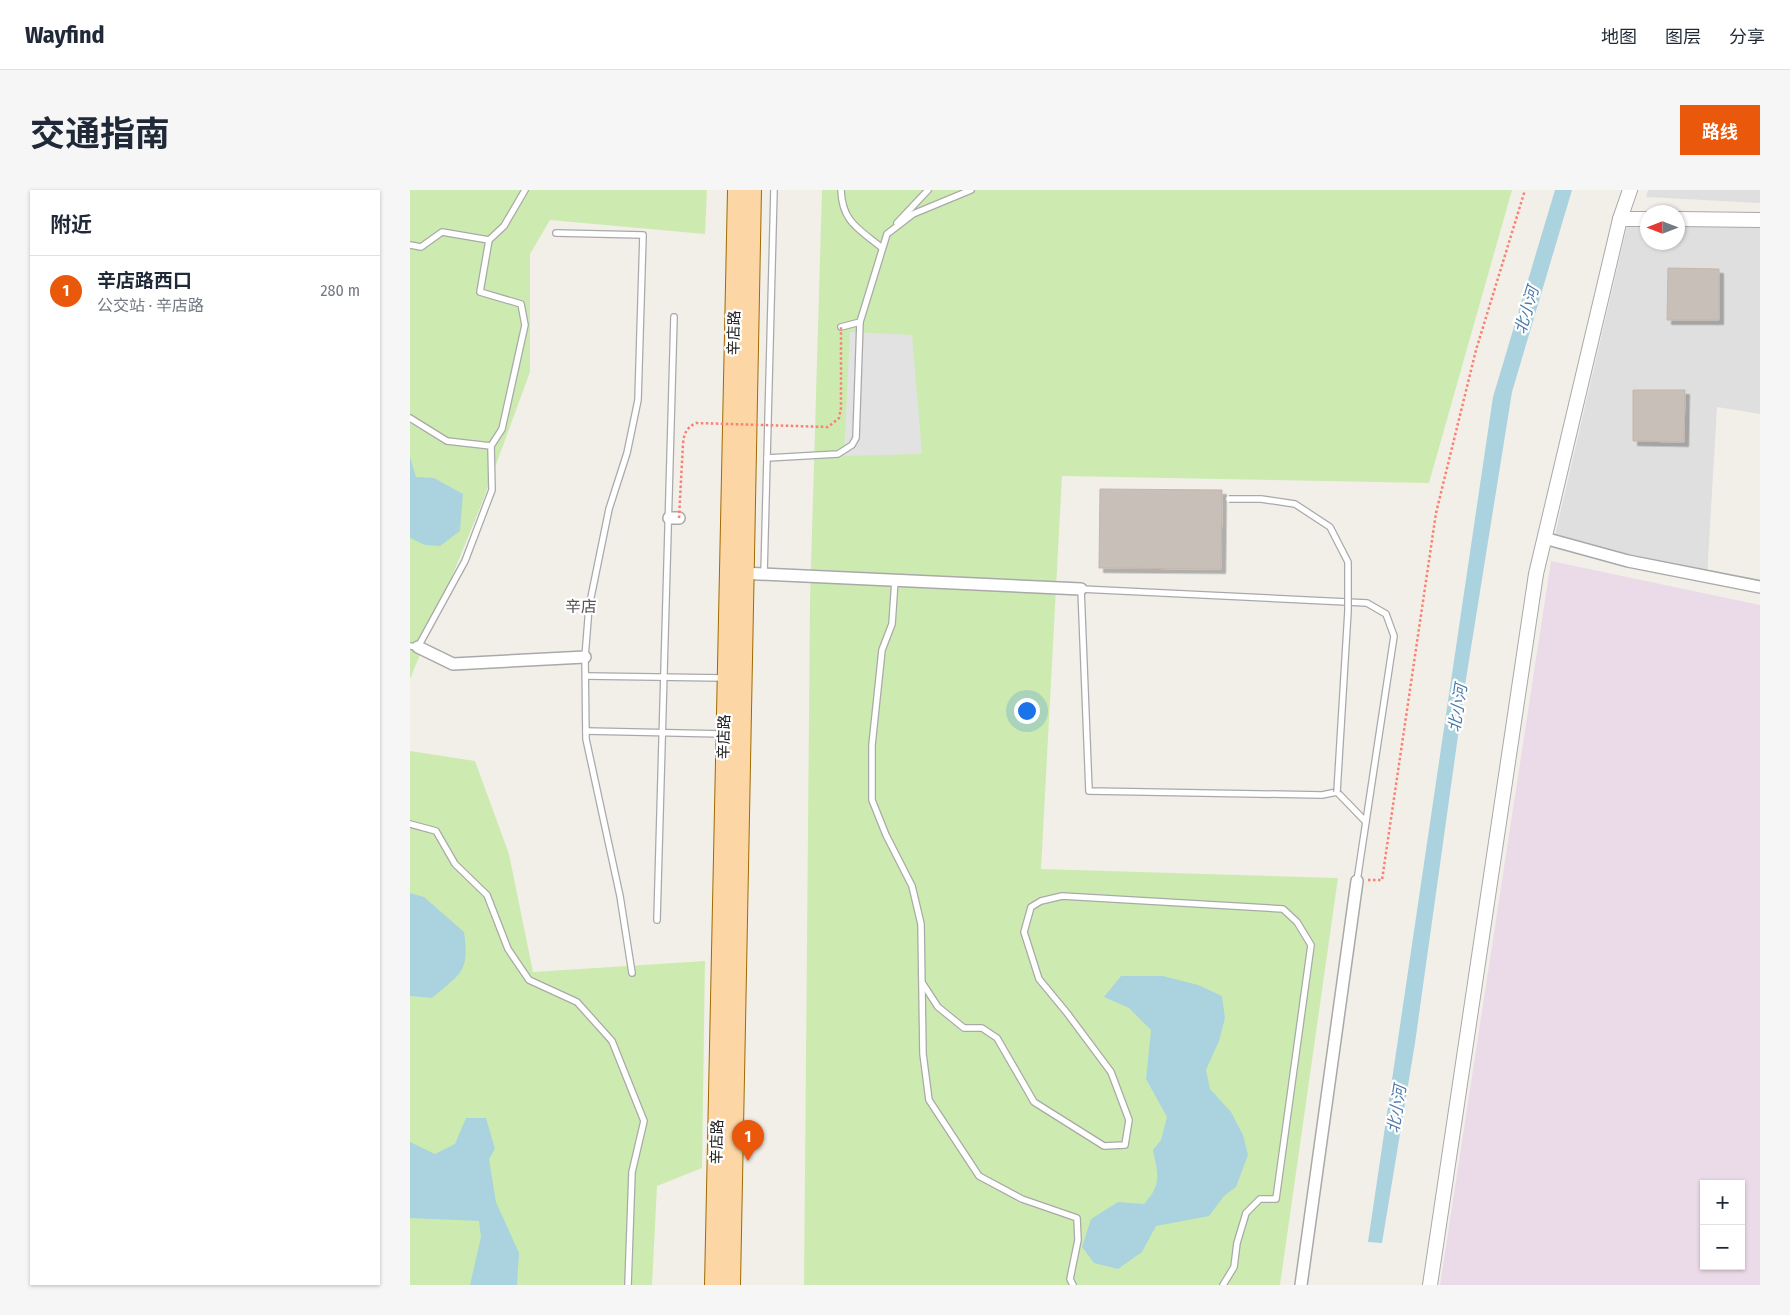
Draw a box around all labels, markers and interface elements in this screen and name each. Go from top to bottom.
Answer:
text: Wayfind [25,21,105,49]
text: 地图 [1601,26,1637,48]
text: 图层 [1665,26,1701,48]
text: 分享 [1729,26,1765,48]
button: 路线 [1680,105,1760,155]
text: 交通指南 [30,113,170,155]
north arrow [1640,205,1685,250]
text: 附近 [50,212,92,238]
text: 辛店路西口 [97,269,192,292]
text: 1 [63,281,69,300]
text: 280 m [321,281,360,300]
water label: 北小河 [1510,282,1543,336]
text: 公交站 · 辛店路 [97,296,204,315]
street label: 辛店路 [725,310,743,356]
district label: 辛店 [565,597,597,616]
water label: 北小河 [1444,680,1471,733]
your location [1014,698,1040,724]
street label: 辛店路 [715,714,733,760]
water label: 北小河 [1383,1081,1410,1134]
street label: 辛店路 [708,1119,726,1165]
pin: 1 [732,1120,764,1161]
map controls [1700,1180,1745,1270]
button: + [1700,1180,1745,1225]
button: − [1700,1225,1745,1270]

